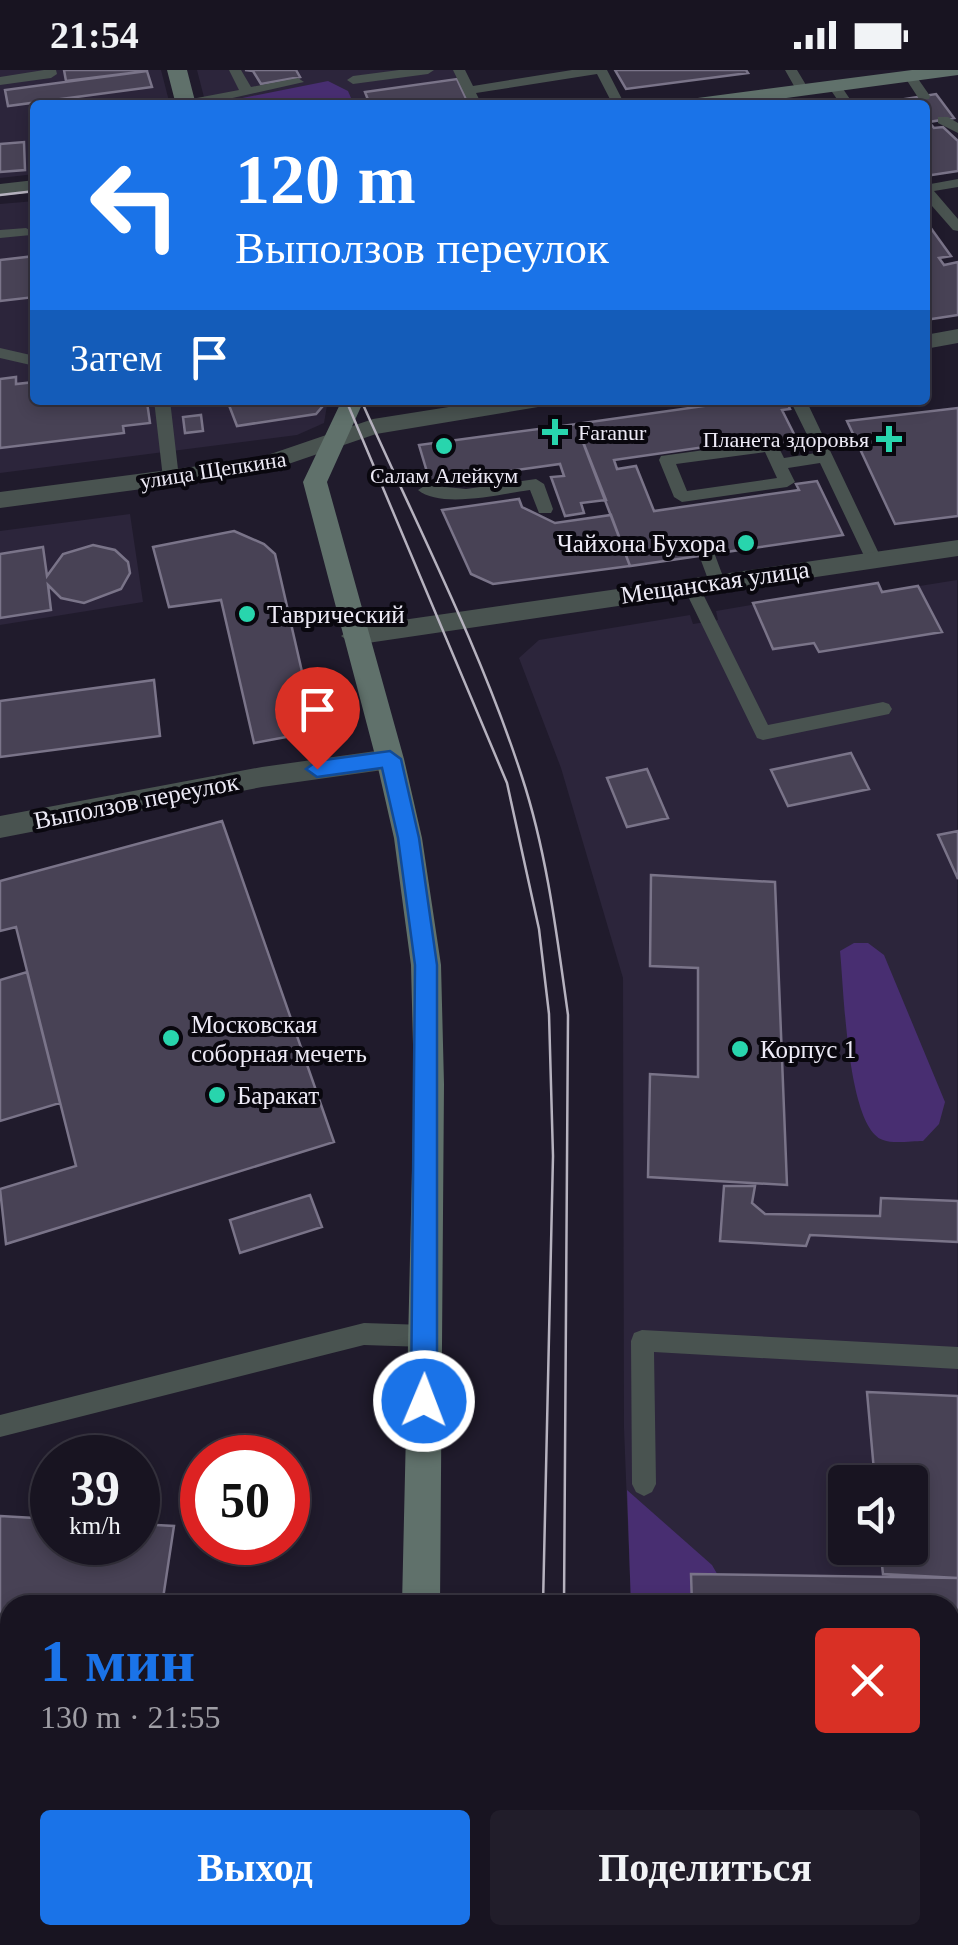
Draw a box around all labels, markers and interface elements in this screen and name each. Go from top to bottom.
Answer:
text: 21:54 [50,14,139,56]
icon: left [70,140,200,270]
text: 120 m [235,141,416,218]
text: Выползов переулок [235,223,609,273]
icon: arrive [182,330,237,385]
text: Затем [70,337,162,379]
marker: Faranur [542,419,568,445]
place label: Faranur [578,420,647,445]
place label: Планета здоровья [703,427,869,452]
marker: Планета здоровья [878,428,900,450]
marker: Салам Алейкум [433,435,455,457]
street label: улица Щепкина [138,446,288,494]
place label: Салам Алейкум [370,463,518,488]
place label: Чайхона Бухора [557,530,726,557]
marker: Чайхона Бухора [735,532,757,554]
street label: Мещанская улица [619,555,811,609]
place label: Таврический [267,601,405,628]
marker: Таврический [236,603,258,625]
pin [275,667,360,770]
icon: arrive [290,682,345,737]
street label: Выползов переулок [31,768,241,834]
place label: Московская соборная мечеть [191,1011,367,1067]
marker: Московская соборная мечеть [160,1027,182,1049]
place label: Корпус 1 [760,1036,856,1063]
marker: Корпус 1 [729,1038,751,1060]
place label: Баракат [237,1082,319,1109]
marker: Баракат [206,1084,228,1106]
position arrow [372,1349,476,1453]
speed limit sign: 50 [180,1435,310,1565]
text: 39 [70,1460,120,1516]
map controls [828,1465,928,1565]
button: sound [828,1465,928,1565]
text: km/h [69,1512,121,1539]
text: 1 мин [40,1628,195,1694]
button: close [815,1628,920,1733]
text: 130 m · 21:55 [40,1699,220,1735]
button: Выход [40,1810,470,1925]
button: Поделиться [490,1810,920,1925]

